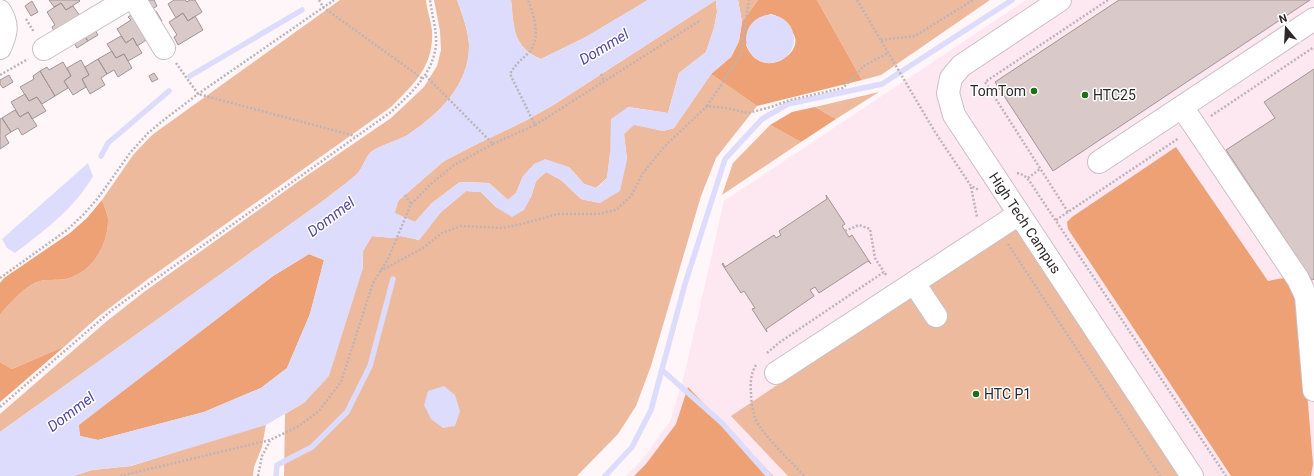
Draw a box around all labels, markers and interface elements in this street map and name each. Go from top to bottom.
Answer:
north arrow [1266,8,1306,48]
text: N [1277,12,1289,26]
water label: Dommel [576,25,632,69]
place label: TomTom [970,83,1026,99]
marker: TomTom [1029,86,1039,96]
place label: HTC25 [1093,87,1136,103]
marker: HTC25 [1080,90,1090,100]
street label: High Tech Campus [986,169,1064,276]
water label: Dommel [304,193,359,241]
place label: HTC P1 [984,386,1031,402]
water label: Dommel [44,388,99,436]
marker: HTC P1 [971,389,981,399]

